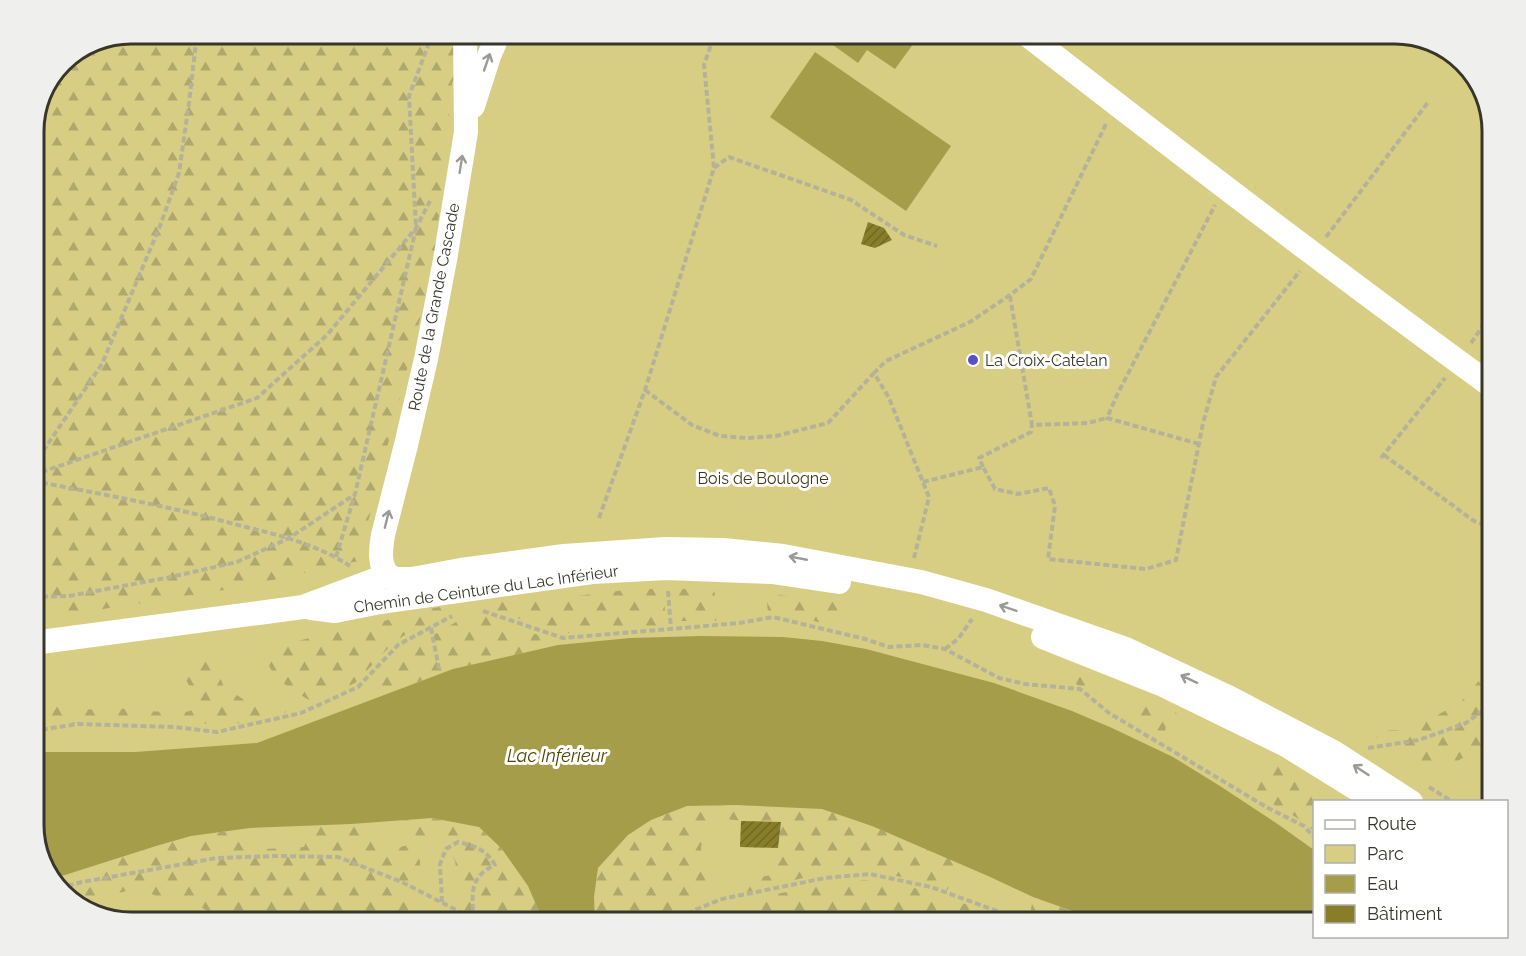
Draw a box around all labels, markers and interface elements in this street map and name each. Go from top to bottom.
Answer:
one-way arrow [483,53,494,72]
one-way arrow [455,155,466,175]
street label: Route de la Grande Cascade [405,201,463,413]
place label: La Croix-Catelan [985,351,1108,370]
marker: La Croix-Catelan [966,353,980,367]
park label: Bois de Boulogne [697,469,829,488]
one-way arrow [381,510,393,529]
one-way arrow [788,552,808,563]
street label: Chemin de Ceinture du Lac Inférieur [352,561,620,617]
one-way arrow [999,601,1018,612]
one-way arrow [1181,672,1199,684]
water label: Lac Inférieur [507,745,608,766]
one-way arrow [1353,764,1370,776]
legend [1313,800,1508,938]
text: Route [1367,813,1417,834]
text: Parc [1367,843,1404,864]
text: Eau [1367,873,1398,894]
text: Bâtiment [1367,903,1442,924]

